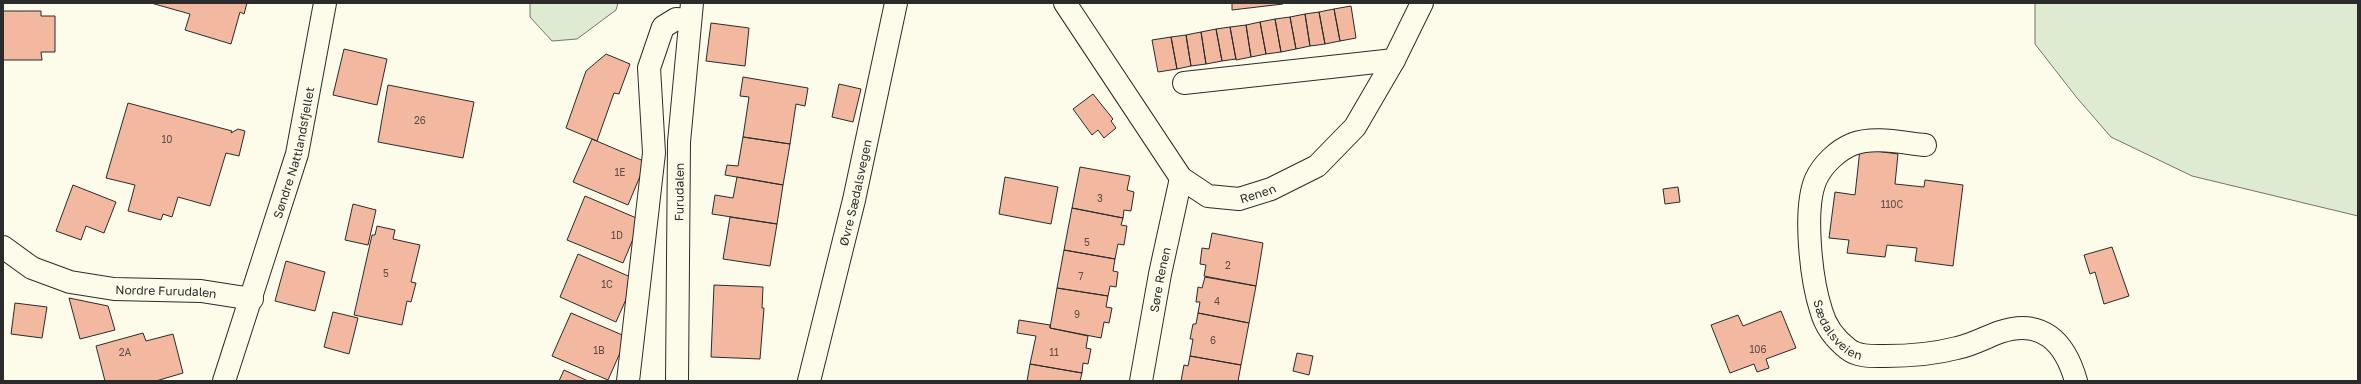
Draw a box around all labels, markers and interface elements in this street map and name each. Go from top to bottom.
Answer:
street label: Søndre Nattlandsfjellet [269,85,317,220]
house number: 26 [414,114,426,126]
house number: 10 [161,133,173,145]
street label: Øvre Sædalsvegen [835,138,874,247]
street label: Furudalen [671,163,686,221]
house number: 1E [615,166,625,178]
street label: Renen [1238,180,1278,206]
house number: 3 [1097,192,1103,204]
house number: 110C [1881,198,1904,210]
house number: 1D [611,229,623,241]
house number: 5 [1084,236,1090,248]
street label: Søre Renen [1146,246,1173,313]
house number: 2 [1225,259,1231,271]
house number: 5 [383,267,389,279]
house number: 7 [1078,270,1084,282]
house number: 1C [601,278,613,290]
street label: Nordre Furudalen [115,282,218,301]
house number: 4 [1214,295,1220,307]
street label: Sædalsveien [1811,298,1864,362]
house number: 9 [1074,308,1080,320]
house number: 6 [1210,334,1216,346]
house number: 106 [1749,343,1767,355]
house number: 1B [593,344,605,356]
house number: 2A [119,346,132,358]
house number: 11 [1049,346,1059,358]

